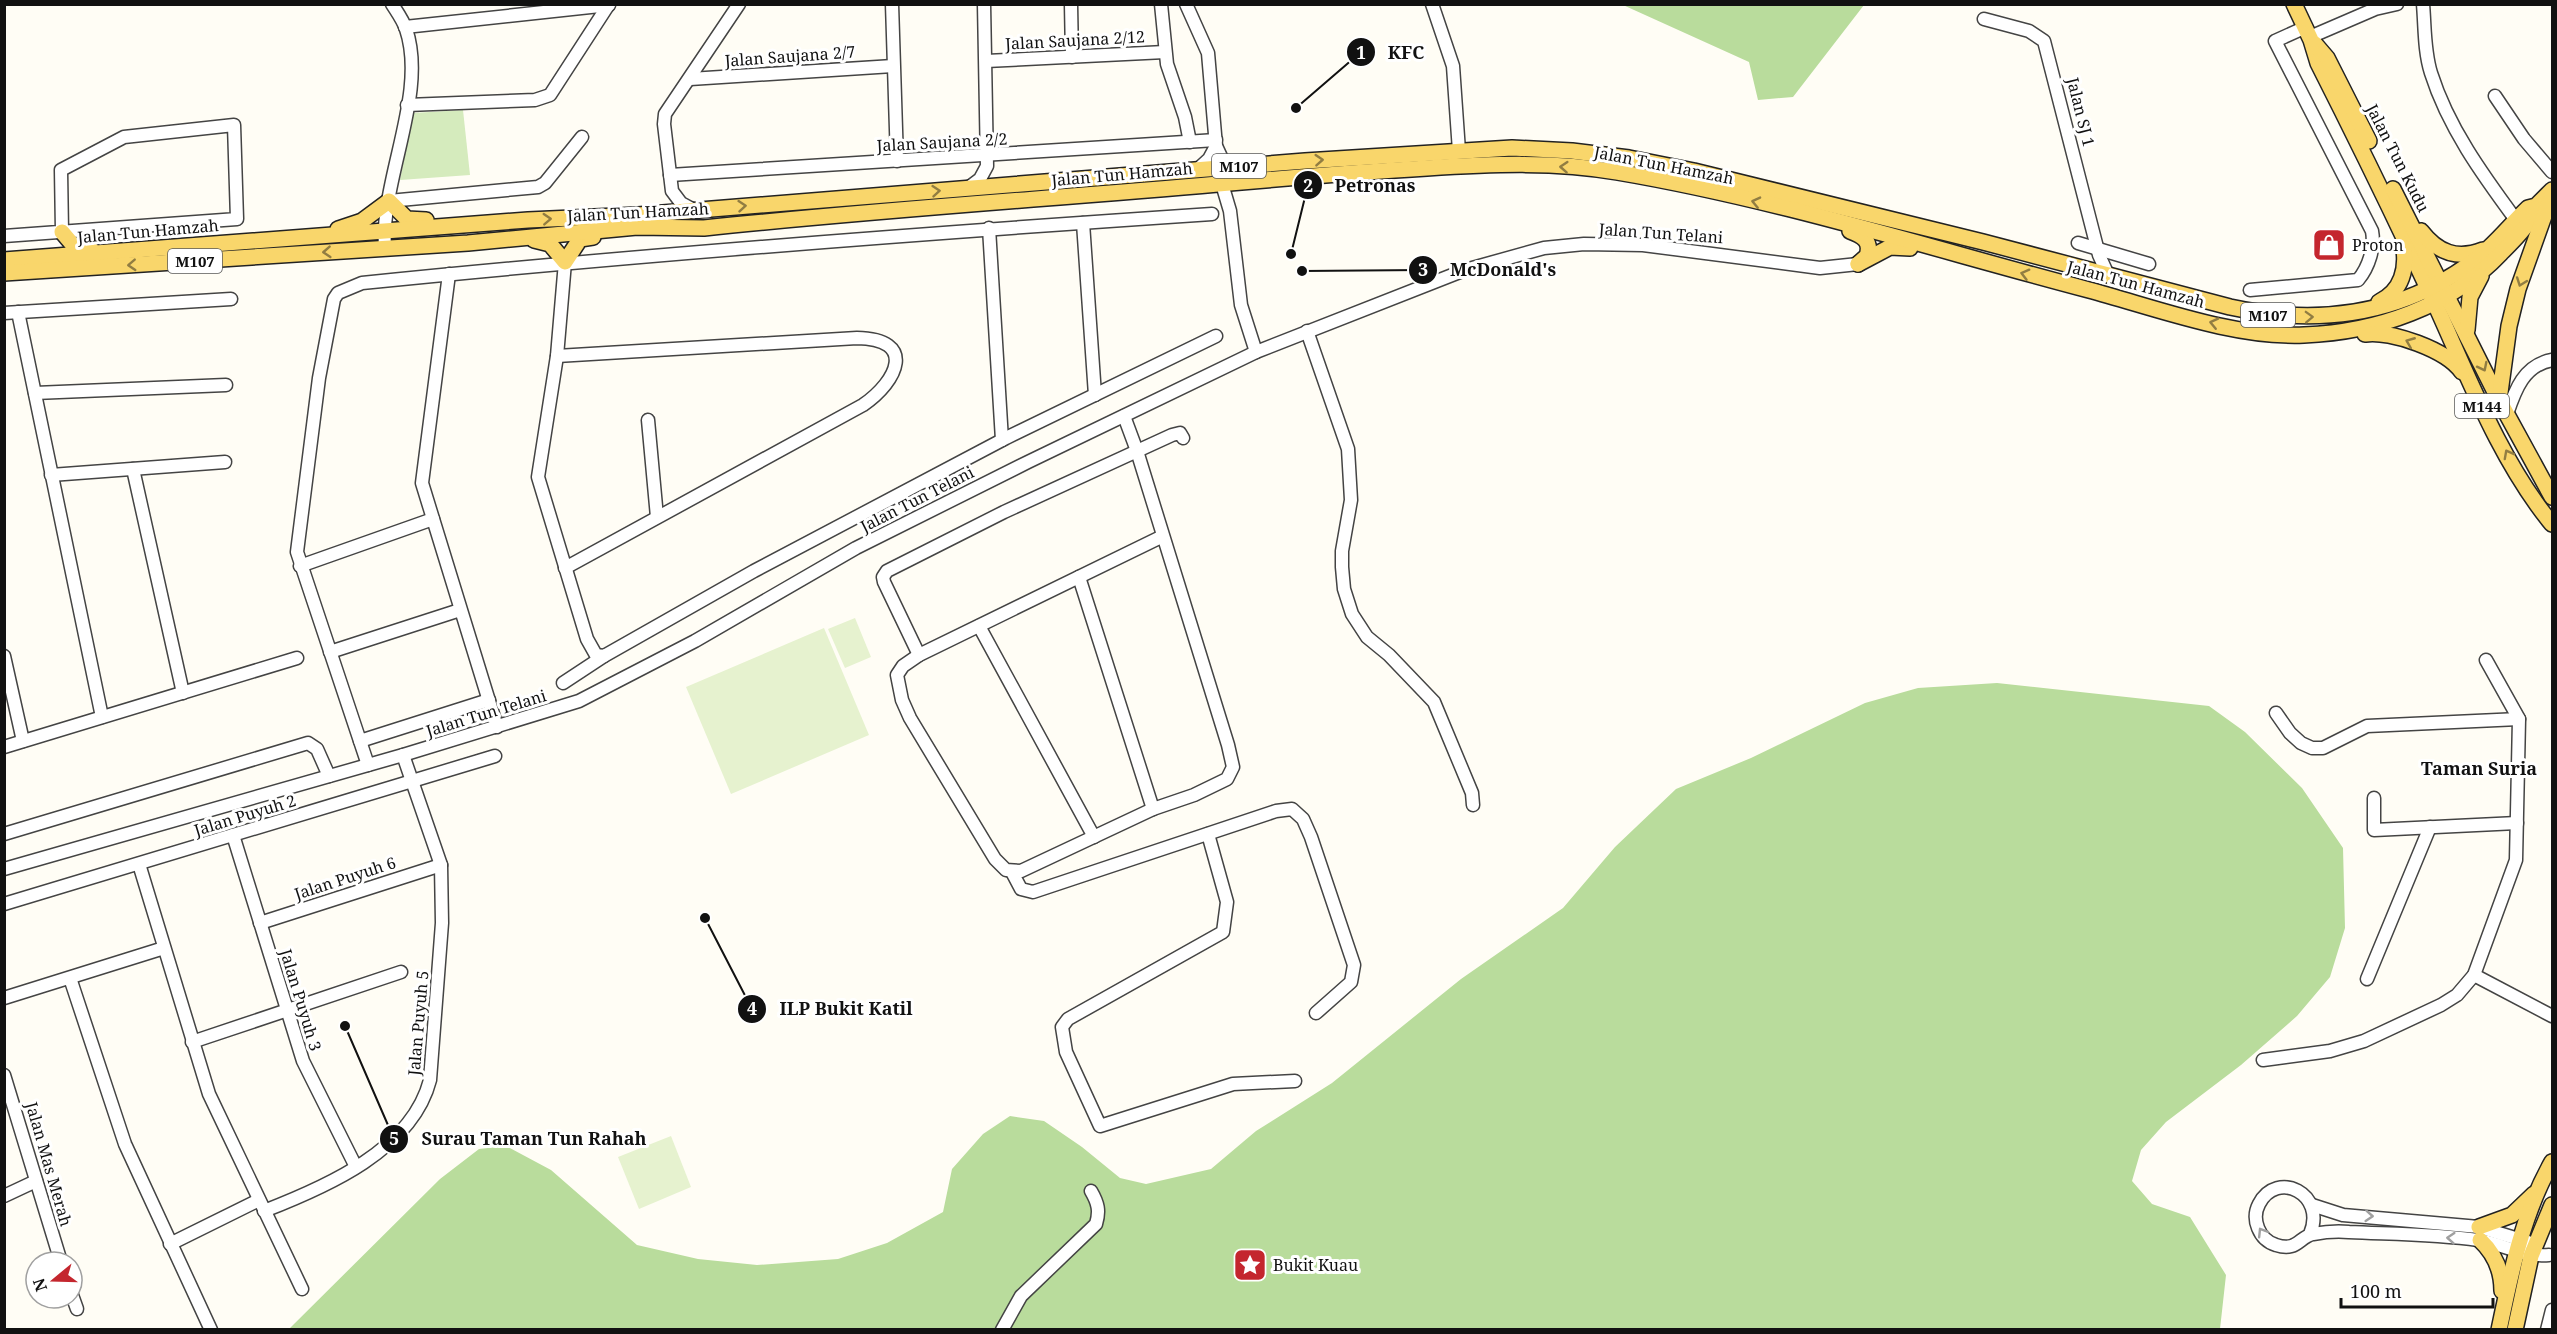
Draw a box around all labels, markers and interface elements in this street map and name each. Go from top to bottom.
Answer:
street label: Jalan Saujana 2/12 [1004,25,1145,55]
callout: KFC [1346,34,1436,70]
street label: Jalan Saujana 2/7 [723,40,856,72]
text: 1 [1356,40,1366,64]
text: KFC [1388,40,1424,64]
street label: Jalan SJ 1 [2062,74,2100,149]
street label: Jalan Tun Kudu [2361,99,2435,216]
street label: Jalan Saujana 2/2 [875,128,1008,156]
street label: Jalan Tun Hamzah [1591,140,1736,189]
road number: M107 [1212,154,1266,178]
one-way arrow [1314,154,1323,167]
street label: Jalan Tun Hamzah [1049,157,1194,191]
one-way arrow [1560,160,1569,173]
callout: Petronas [1293,167,1428,203]
text: 2 [1303,173,1313,197]
text: Petronas [1335,173,1416,197]
one-way arrow [932,184,941,197]
street label: Jalan Tun Hamzah [566,197,709,227]
one-way arrow [1751,197,1761,210]
one-way arrow [737,200,746,213]
one-way arrow [543,213,552,226]
street label: Jalan Tun Hamzah [75,214,220,248]
street label: Jalan Tun Telani [1597,218,1724,248]
shop icon: Proton [2311,227,2347,263]
place label: Proton [2352,234,2404,256]
one-way arrow [323,246,332,259]
road number: M107 [168,249,222,273]
callout: McDonald's [1408,252,1568,288]
street label: Jalan Tun Hamzah [2064,255,2207,313]
text: 3 [1418,257,1428,281]
text: McDonald's [1450,257,1556,281]
one-way arrow [128,258,137,271]
one-way arrow [2020,268,2030,281]
one-way arrow [2515,276,2528,287]
road number: M107 [2241,303,2295,327]
one-way arrow [2304,311,2313,323]
one-way arrow [2209,317,2219,330]
one-way arrow [2405,337,2416,349]
one-way arrow [2475,361,2487,372]
road number: M144 [2455,394,2509,418]
one-way arrow [2504,450,2515,460]
street label: Jalan Tun Telani [856,461,978,538]
street label: Jalan Tun Telani [422,684,549,742]
district label: Taman Suria [2421,756,2537,780]
street label: Jalan Puyuh 2 [190,789,299,841]
street label: Jalan Puyuh 6 [290,851,399,905]
street label: Jalan Puyuh 3 [275,945,327,1054]
street label: Jalan Puyuh 5 [402,970,434,1077]
callout: ILP Bukit Katil [737,991,924,1027]
text: 4 [747,996,757,1020]
text: ILP Bukit Katil [779,996,913,1020]
street label: Jalan Mas Merah [20,1098,77,1229]
callout: Surau Taman Tun Rahah [379,1121,659,1157]
text: 5 [389,1126,399,1150]
text: Surau Taman Tun Rahah [421,1126,647,1150]
one-way arrow [2365,1210,2374,1223]
one-way arrow [2258,1227,2269,1238]
one-way arrow [2446,1232,2455,1245]
place icon: Bukit Kuau [1232,1247,1268,1283]
north arrow [24,1250,84,1310]
place label: Bukit Kuau [1273,1254,1358,1276]
scale bar [2341,1271,2492,1309]
text: N [27,1275,52,1294]
text: 100 m [2350,1279,2402,1303]

